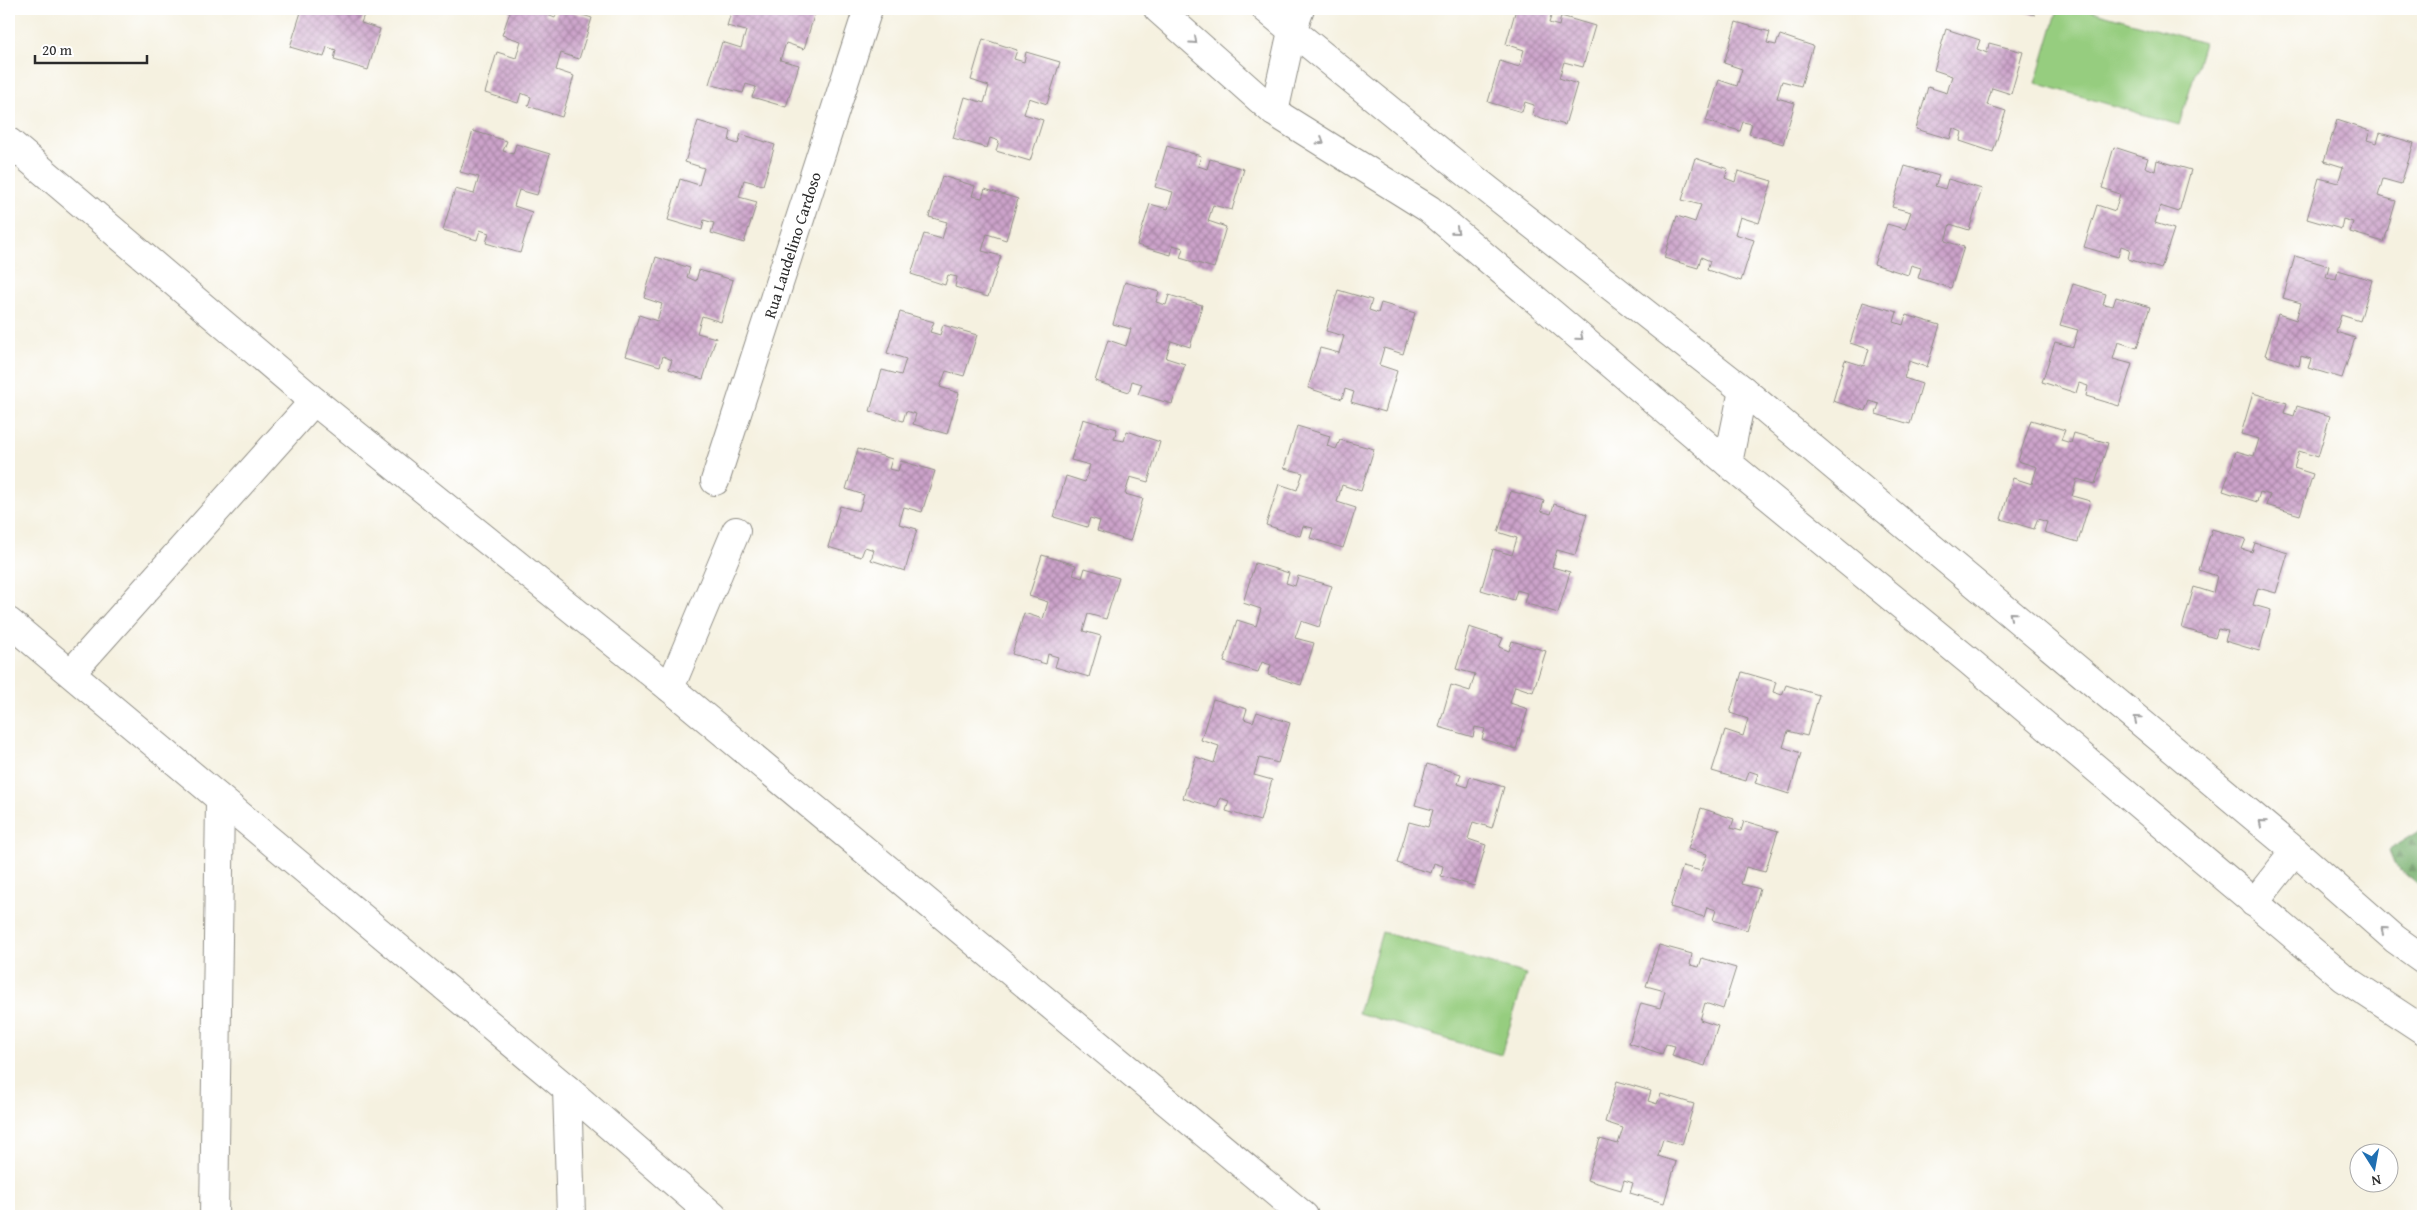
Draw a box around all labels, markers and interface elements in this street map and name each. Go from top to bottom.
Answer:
scale bar [35,32,148,64]
one-way arrow [1189,35,1198,44]
text: 20 m [42,39,73,60]
one-way arrow [1316,135,1325,145]
street label: Rua Laudelino Cardoso [757,169,827,321]
one-way arrow [1451,226,1460,235]
one-way arrow [1574,331,1583,339]
one-way arrow [2009,612,2018,620]
one-way arrow [2134,716,2143,725]
one-way arrow [2258,820,2267,829]
one-way arrow [2381,926,2390,935]
north arrow [2350,1142,2400,1192]
text: N [2369,1170,2383,1192]

